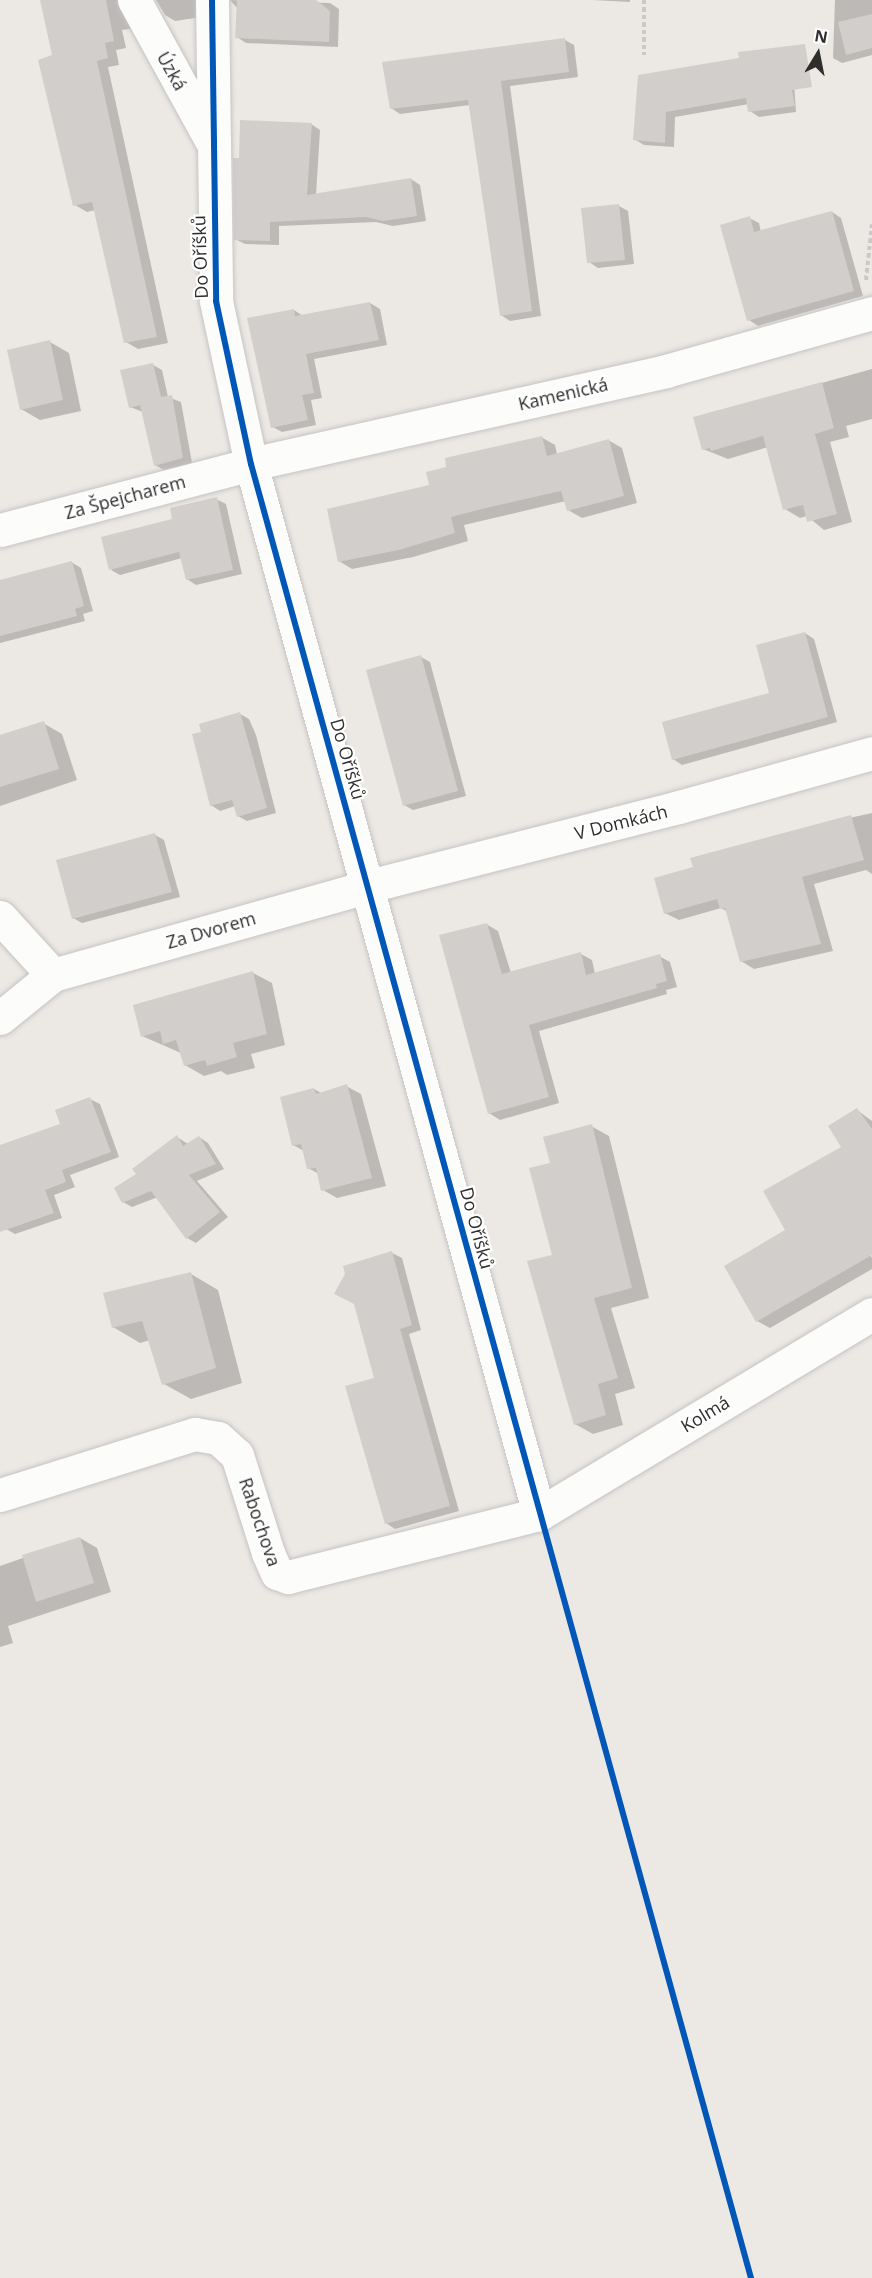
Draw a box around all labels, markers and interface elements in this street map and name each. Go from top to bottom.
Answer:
north arrow [788,24,848,84]
text: N [813,24,829,48]
street label: Úzká [153,48,191,94]
street label: Do Oříšků [188,215,212,299]
street label: Kamenická [516,373,610,415]
street label: Za Špejcharem [62,470,188,524]
street label: Do Oříšků [326,716,370,802]
street label: V Domkách [572,800,670,844]
street label: Za Dvorem [164,907,258,953]
street label: Do Oříšků [456,1185,498,1271]
street label: Kolmá [677,1391,733,1437]
street label: Rabochova [235,1475,285,1569]

